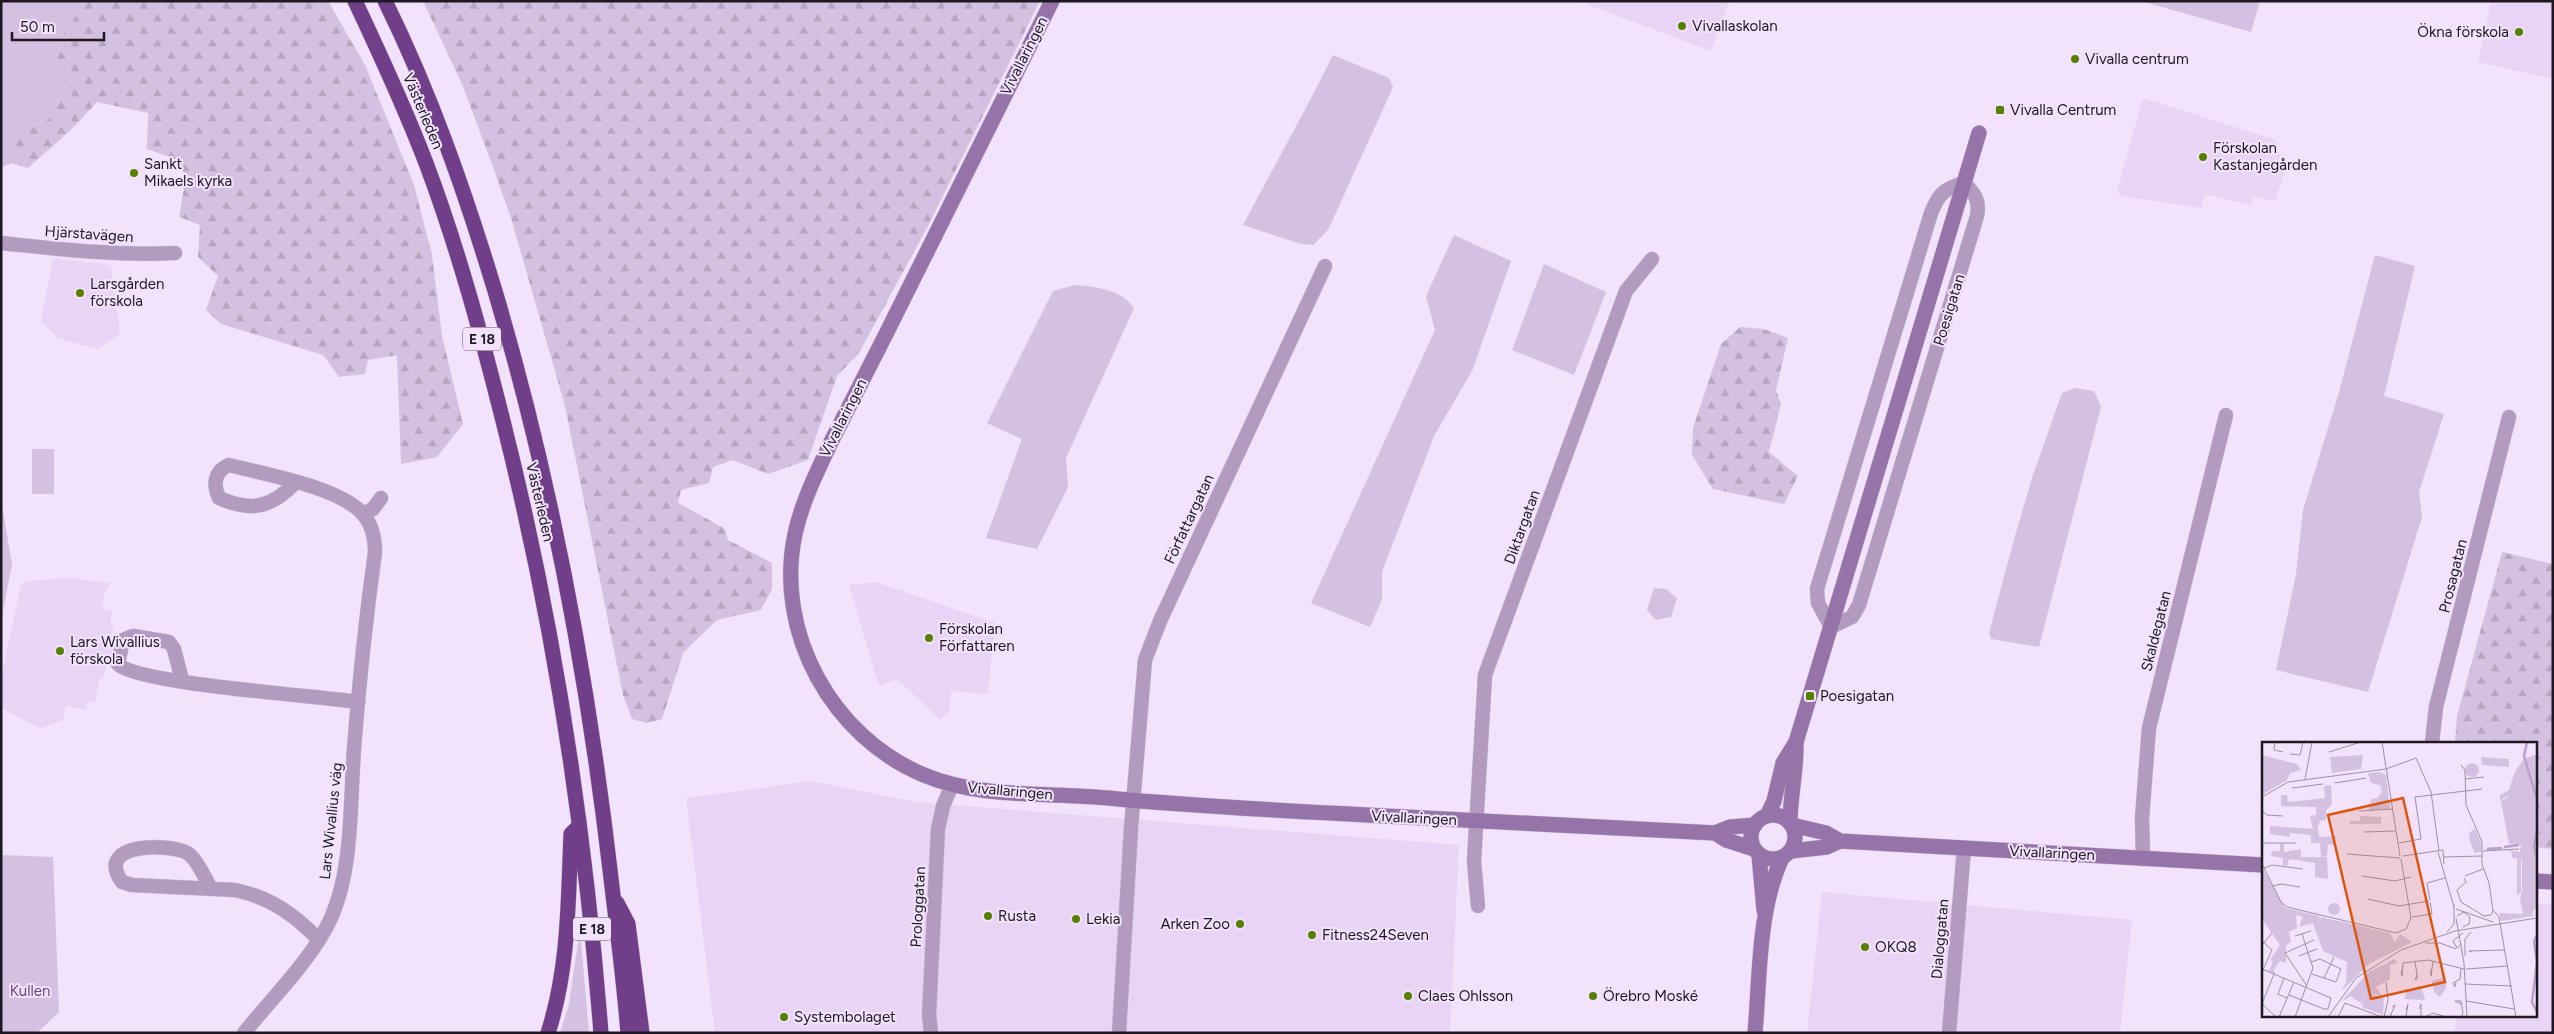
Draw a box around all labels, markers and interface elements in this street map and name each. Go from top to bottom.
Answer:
scale bar [12,10,105,42]
street label: Vivallaringen [997,14,1051,98]
place label: Vivallaskolan [1692,17,1778,35]
text: 50 m [20,18,55,36]
marker: Vivallaskolan [1676,20,1688,32]
place label: Ökna förskola [2417,23,2509,41]
marker: Ökna förskola [2513,26,2525,38]
place label: Vivalla centrum [2085,50,2189,68]
marker: Vivalla centrum [2069,53,2081,65]
street label: Västerleden [399,70,447,152]
place label: Vivalla Centrum [2010,101,2116,119]
marker: Vivalla Centrum [1994,104,2006,116]
place label: Förskolan Kastanjegården [2213,139,2317,174]
marker: Förskolan Kastanjegården [2197,151,2209,163]
place label: Sankt Mikaels kyrka [144,155,232,190]
marker: Sankt Mikaels kyrka [128,167,140,179]
street label: Hjärstavägen [44,222,134,246]
street label: Poesigatan [1930,272,1968,348]
place label: Larsgården förskola [90,275,164,310]
marker: Larsgården förskola [74,287,86,299]
road number: E 18 [463,328,501,350]
street label: Vivallaringen [816,376,870,460]
street label: Västerleden [522,461,558,543]
street label: Författargatan [1160,471,1218,567]
street label: Diktargatan [1500,487,1544,567]
street label: Prosagatan [2435,537,2471,615]
street label: Skaldegatan [2137,589,2175,673]
place label: Förskolan Författaren [939,620,1015,655]
marker: Förskolan Författaren [923,632,935,644]
place label: Lars Wivallius förskola [70,633,160,668]
marker: Lars Wivallius förskola [54,645,66,657]
place label: Poesigatan [1820,687,1894,705]
marker: Poesigatan [1804,690,1816,702]
inset map [2262,742,2536,1016]
street label: Lars Wivallius väg [316,761,346,881]
street label: Vivallaringen [967,778,1053,804]
street label: Vivallaringen [1371,807,1457,829]
street label: Vivallaringen [2009,842,2095,864]
street label: Prologgatan [907,866,929,948]
street label: Dialoggatan [1928,898,1952,980]
place label: Rusta [998,907,1036,925]
marker: Rusta [982,910,994,922]
place label: Lekia [1086,910,1120,928]
marker: Lekia [1070,913,1082,925]
place label: Arken Zoo [1160,915,1230,933]
road number: E 18 [573,918,611,941]
marker: Arken Zoo [1234,918,1246,930]
place label: Fitness24Seven [1322,926,1429,944]
marker: Fitness24Seven [1306,929,1318,941]
place label: OKQ8 [1875,938,1917,956]
marker: OKQ8 [1859,941,1871,953]
park label: Kullen [10,982,50,1000]
place label: Claes Ohlsson [1418,987,1513,1005]
place label: Örebro Moské [1603,987,1698,1005]
marker: Claes Ohlsson [1402,990,1414,1002]
marker: Örebro Moské [1587,990,1599,1002]
place label: Systembolaget [794,1008,896,1026]
marker: Systembolaget [778,1011,790,1023]

